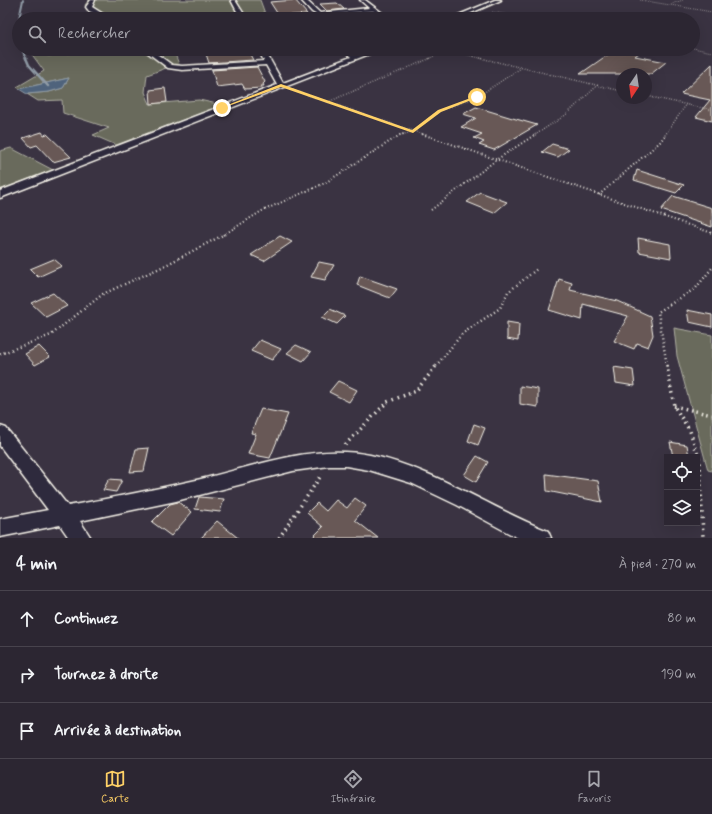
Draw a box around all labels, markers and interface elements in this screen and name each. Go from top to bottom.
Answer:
search box [12,12,700,56]
icon: search [26,23,48,45]
text: Rechercher [58,24,131,44]
north arrow [616,68,652,104]
route start [468,88,486,106]
route end [213,99,231,117]
map controls [664,454,700,526]
button: locate [664,454,700,490]
button: layers [664,490,700,526]
text: 4 min [16,553,57,575]
text: À pied · 270 m [619,556,696,573]
icon: ahead [16,608,38,630]
text: Continuez [54,609,118,629]
text: 80 m [667,610,696,627]
icon: right [16,664,38,686]
text: Tournez à droite [54,665,158,685]
text: 190 m [661,666,696,683]
icon: arrive [16,720,38,742]
text: Arrivée à destination [54,721,181,741]
tab: Carte [101,768,129,806]
tab: Itinéraire [331,768,376,806]
tab: Favoris [578,768,611,806]

